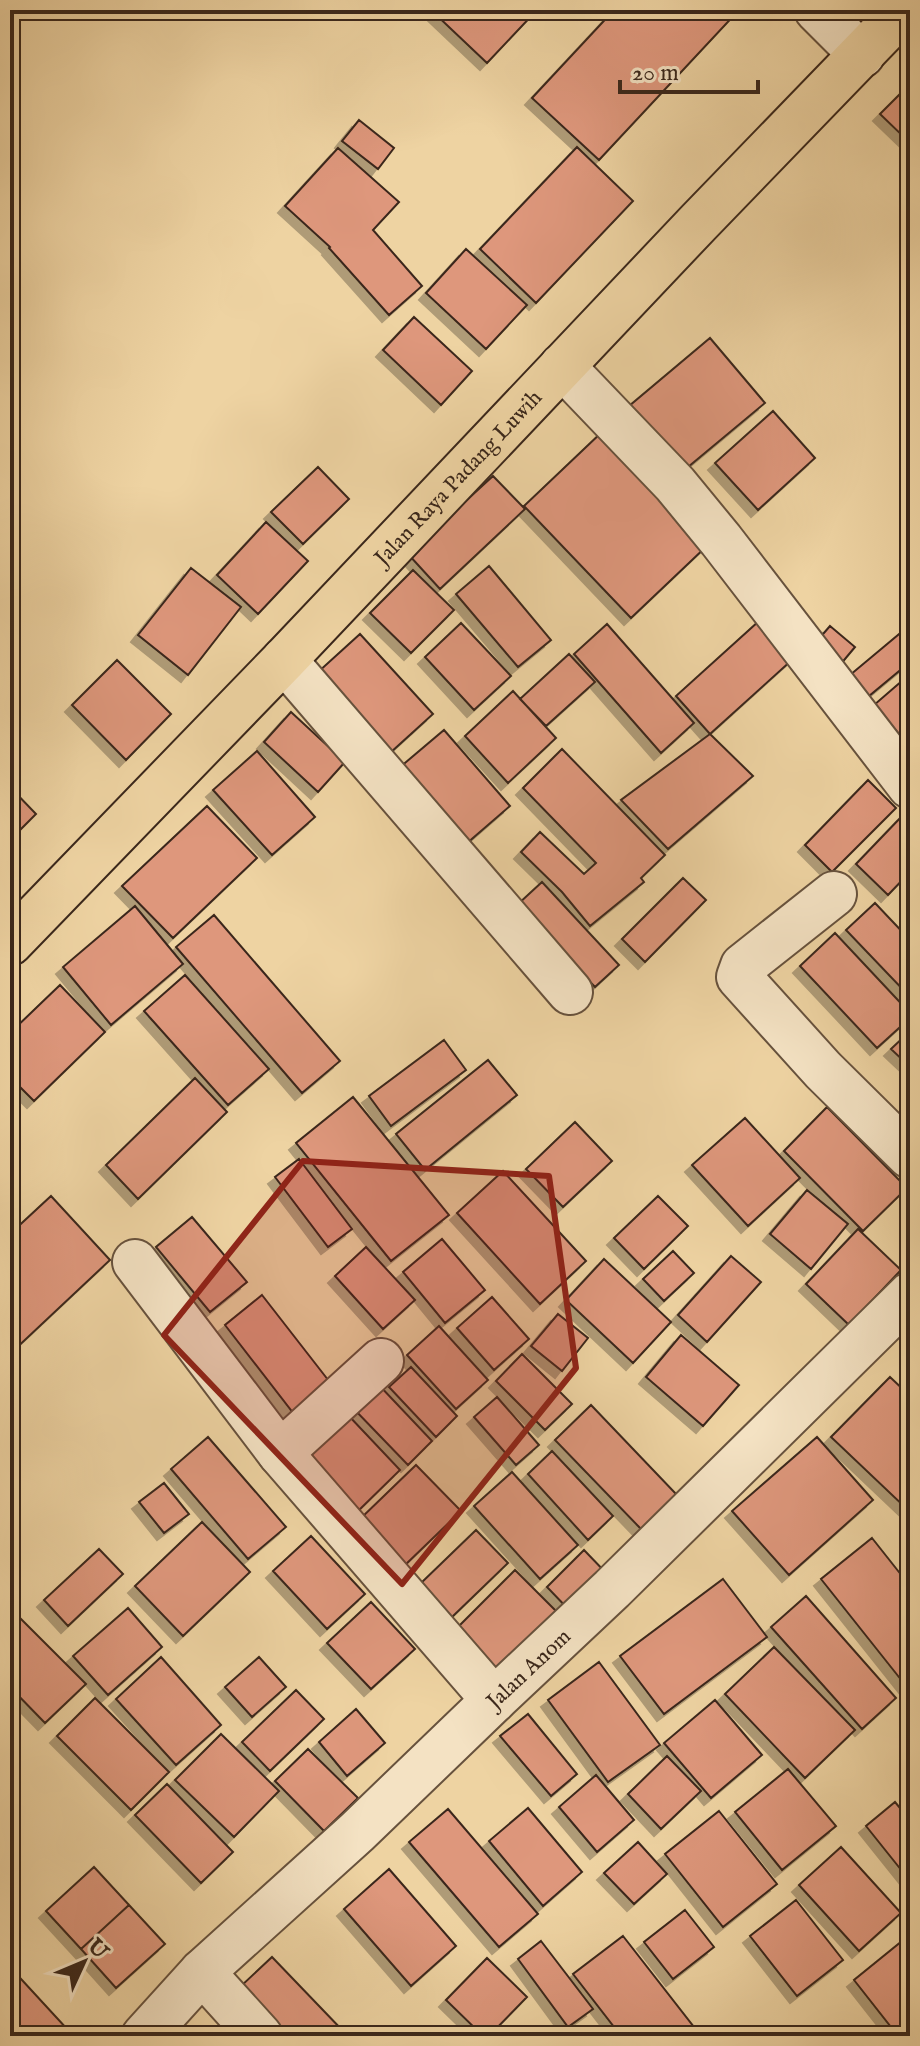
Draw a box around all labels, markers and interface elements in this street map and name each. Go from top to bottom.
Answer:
scale bar [620,44,758,94]
text: 20 m [632,58,679,89]
street label: Jalan Raya Padang Luwih [367,384,549,574]
street label: Jalan Anom [479,1623,577,1718]
north arrow [44,1922,124,2002]
text: U [80,1932,114,1967]

